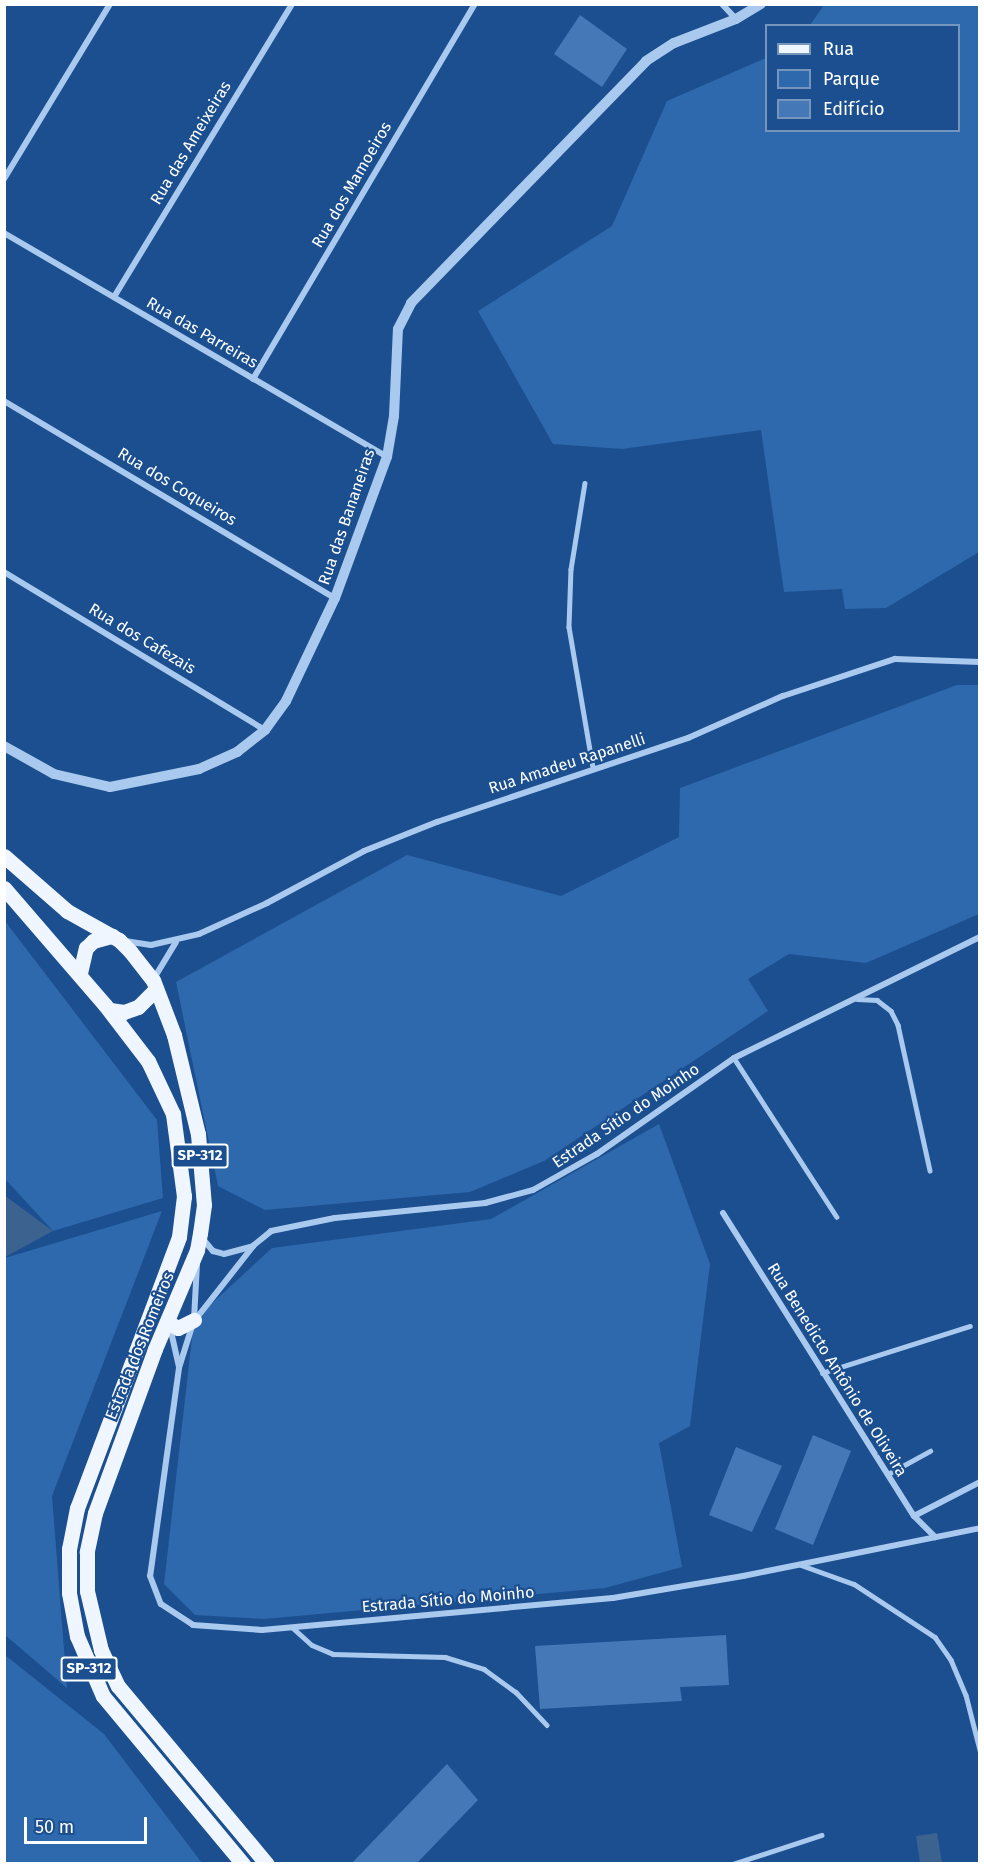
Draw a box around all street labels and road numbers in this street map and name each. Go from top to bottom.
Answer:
street label: Rua das Ameixeiras [147,78,235,208]
street label: Rua dos Mamoeiros [308,118,396,252]
street label: Rua das Parreiras [143,293,261,373]
street label: Rua dos Coqueiros [114,444,240,530]
street label: Rua das Bananeiras [315,447,379,587]
street label: Rua dos Cafezais [85,600,199,678]
street label: Rua Amadeu Rapanelli [486,730,648,798]
street label: Estrada Sítio do Moinho [549,1060,703,1172]
road number: SP-312 [172,1144,228,1168]
street label: Rua Benedicto Antônio de Oliveira [763,1260,911,1480]
street label: Estrada dos Romeiros [102,1269,178,1423]
street label: Estrada Sítio do Moinho [361,1583,535,1617]
road number: SP-312 [60,1657,118,1681]

